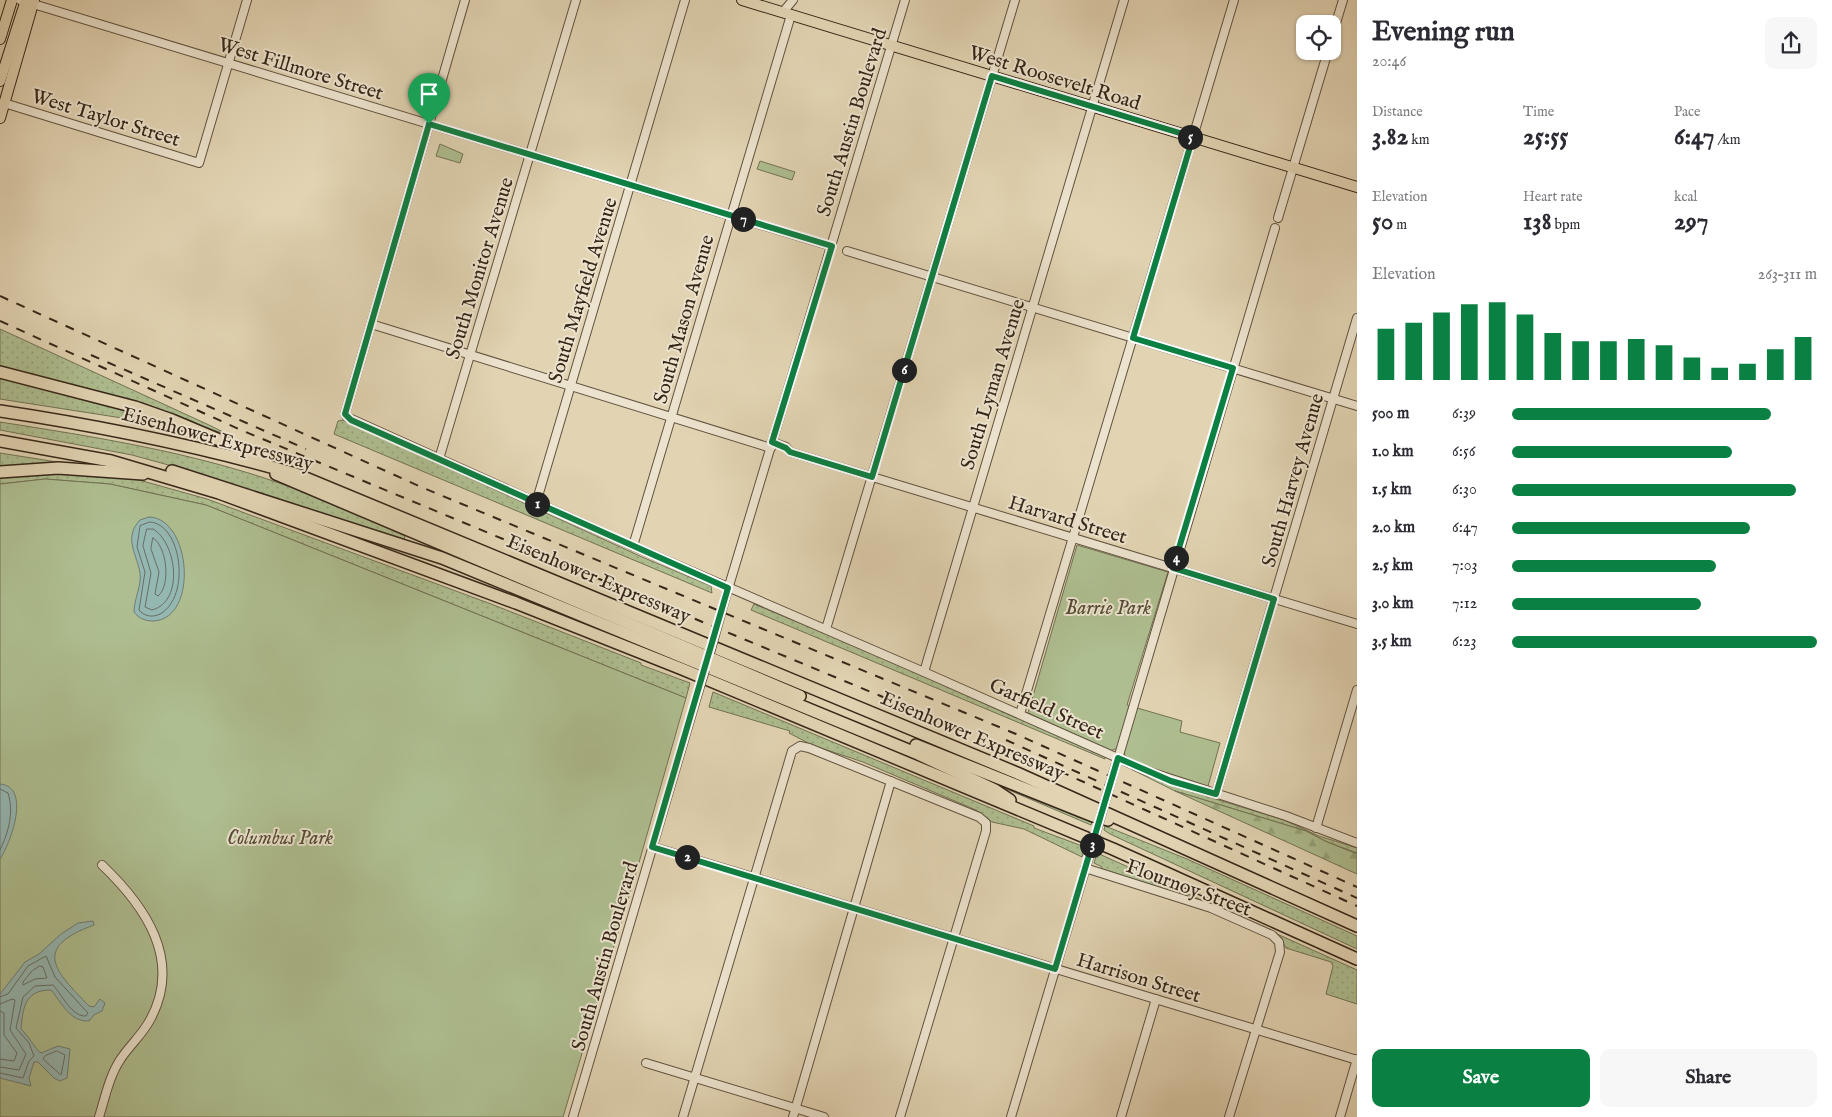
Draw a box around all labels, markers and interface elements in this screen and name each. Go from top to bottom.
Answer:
map controls [1296,15,1341,60]
button: locate [1296,15,1341,60]
text: Evening run [1372,15,1515,50]
button: share [1765,17,1817,69]
street label: South Austin Boulevard [812,25,893,220]
street label: West Fillmore Street [215,32,386,106]
street label: West Roosevelt Road [966,40,1144,117]
text: 20:46 [1372,52,1406,72]
pin [408,73,450,124]
icon: arrive [415,80,443,108]
street label: West Taylor Street [28,84,183,153]
text: Distance [1372,103,1423,121]
text: Time [1523,103,1554,121]
text: Pace [1674,103,1701,121]
text: 3.82 [1372,121,1408,153]
text: 25:55 [1523,121,1568,153]
text: 6:47 [1674,121,1714,153]
pin: 5 [1178,124,1202,150]
text: 5 [1188,128,1193,146]
text: km [1408,131,1430,149]
text: /km [1714,131,1740,149]
street label: South Monitor Avenue [441,175,520,362]
text: Elevation [1372,188,1428,206]
text: Heart rate [1523,188,1583,206]
text: kcal [1674,188,1697,206]
street label: South Mayfield Avenue [543,195,624,386]
pin: 7 [730,206,756,232]
text: 50 [1372,206,1393,238]
text: 138 [1523,206,1551,238]
text: 297 [1674,206,1708,238]
text: 7 [740,210,747,228]
text: m [1393,216,1407,234]
text: bpm [1551,216,1580,234]
street label: South Mason Avenue [648,232,721,407]
text: Elevation [1372,265,1435,285]
text: 263–311 m [1758,265,1817,285]
street label: South Lyman Avenue [956,296,1031,473]
pin: 6 [892,358,916,382]
text: 6 [902,361,907,379]
street label: South Harvey Avenue [1257,391,1330,570]
street label: Eisenhower Expressway [119,402,316,477]
text: 500 m [1372,404,1409,424]
text: 6:39 [1452,404,1476,424]
text: 1.0 km [1372,442,1414,462]
text: 6:56 [1452,442,1475,462]
text: 1.5 km [1372,480,1412,500]
text: 6:30 [1452,480,1477,500]
street label: Harvard Street [1005,491,1130,550]
pin: 1 [524,492,550,516]
text: 1 [535,495,540,513]
text: 2.0 km [1372,518,1415,538]
text: 6:47 [1452,518,1478,538]
street label: Eisenhower Expressway [503,529,694,630]
pin: 4 [1164,546,1188,570]
text: 4 [1173,549,1180,567]
text: 2.5 km [1372,556,1413,576]
text: 7:03 [1452,556,1478,576]
text: 3.0 km [1372,594,1414,614]
text: 7:12 [1452,594,1477,614]
park label: Barrie Park [1065,596,1151,621]
text: 3.5 km [1372,632,1412,652]
text: 6:23 [1452,632,1476,652]
street label: Garfield Street [985,673,1108,746]
street label: Eisenhower Expressway [877,686,1068,787]
park label: Columbus Park [227,826,333,851]
pin: 3 [1080,832,1104,858]
text: 3 [1090,836,1095,854]
pin: 2 [674,844,700,870]
text: 2 [684,848,691,866]
street label: Flournoy Street [1122,854,1255,923]
street label: South Austin Boulevard [566,859,645,1054]
street label: Harrison Street [1074,948,1204,1009]
button: Save [1372,1049,1590,1107]
button: Share [1600,1049,1817,1107]

